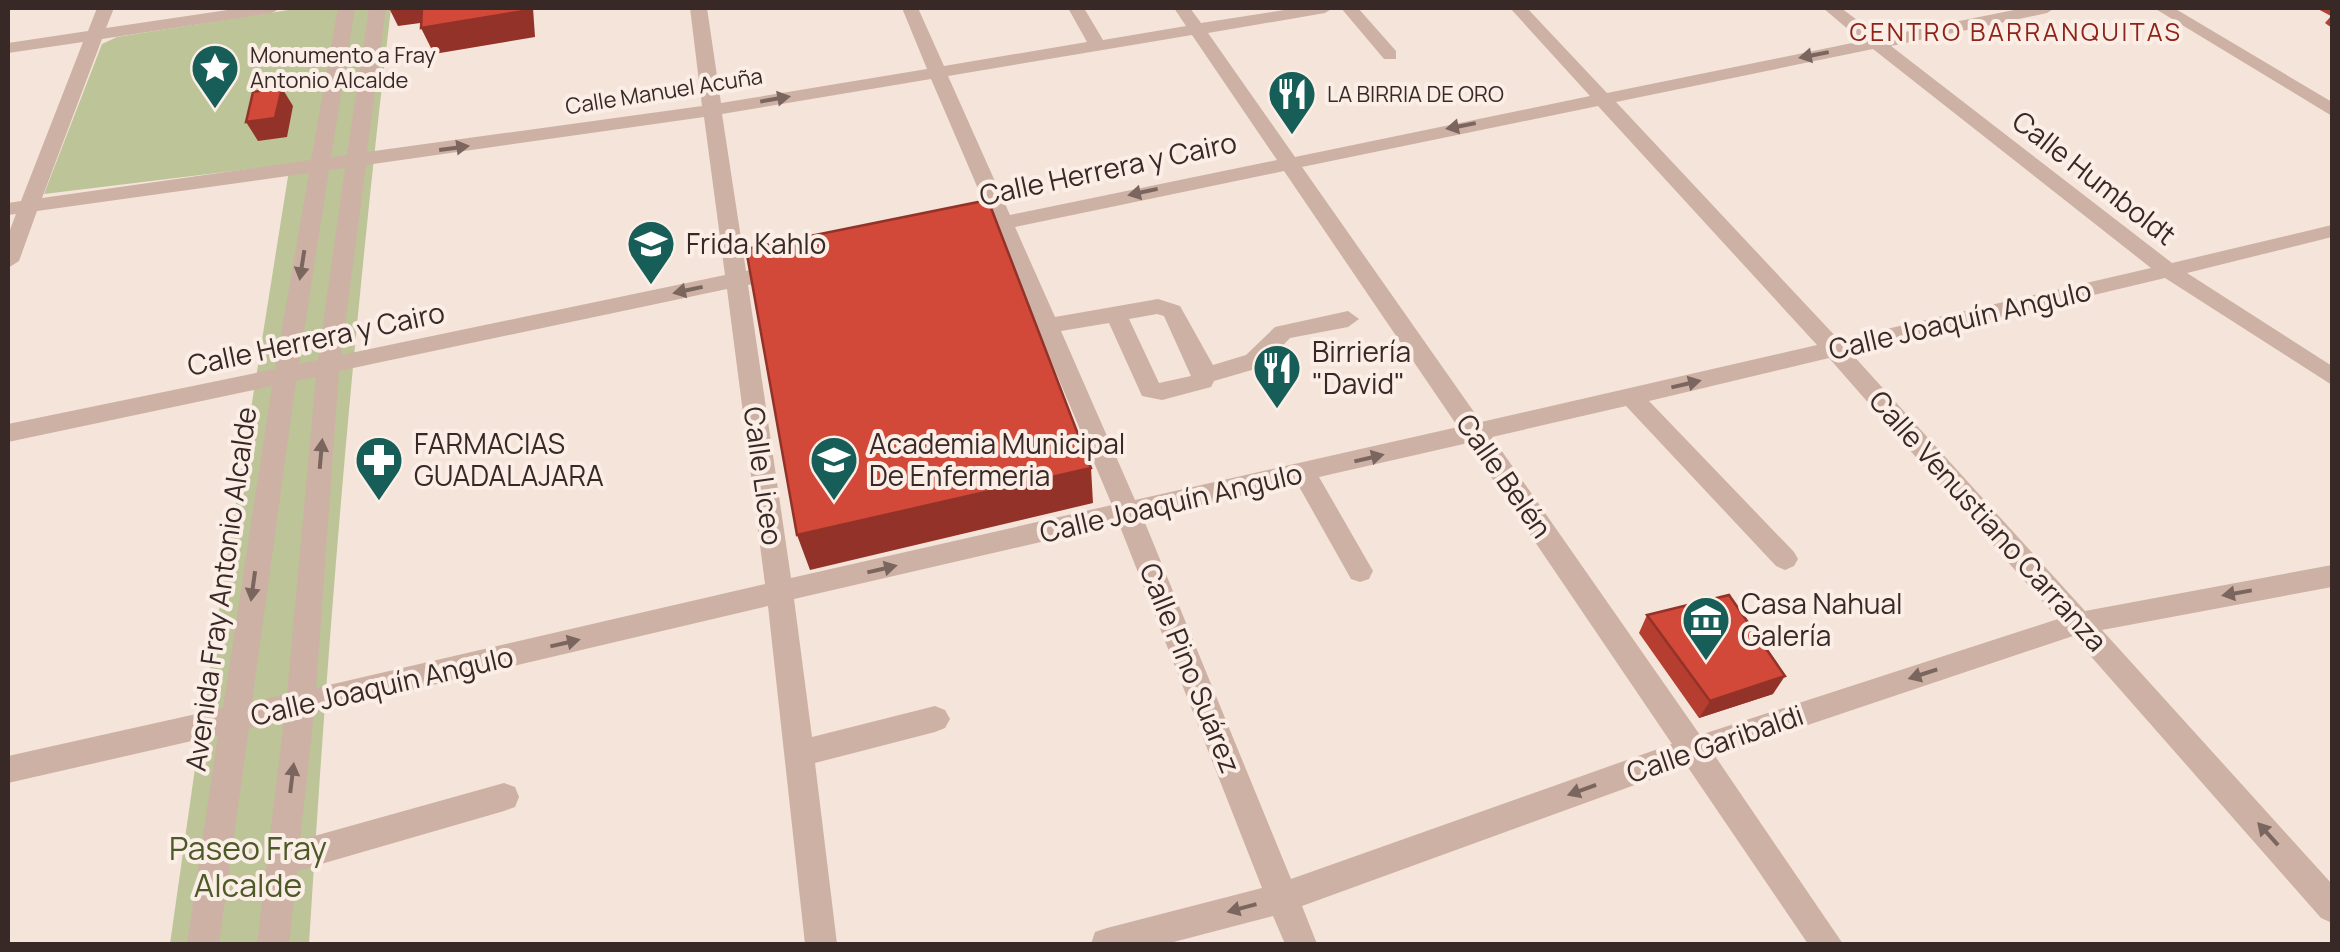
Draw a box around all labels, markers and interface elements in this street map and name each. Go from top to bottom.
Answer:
district label: CENTRO BARRANQUITAS [1850,14,2182,49]
place label: Monumento a Fray Antonio Alcalde [250,40,436,95]
place icon: Monumento a Fray Antonio Alcalde [189,42,241,110]
one-way arrow [1798,47,1829,63]
street label: Calle Manuel Acuña [563,61,765,121]
restaurant icon: LA BIRRIA DE ORO [1266,68,1318,136]
place label: LA BIRRIA DE ORO [1327,79,1504,109]
one-way arrow [760,91,792,106]
street label: Calle Humboldt [2005,101,2184,253]
one-way arrow [1445,119,1476,134]
street label: Calle Herrera y Cairo [976,122,1240,214]
one-way arrow [439,140,471,156]
one-way arrow [1127,185,1158,201]
school or university icon: Frida Kahlo [625,218,677,286]
place label: Frida Kahlo [686,224,826,262]
one-way arrow [294,249,309,281]
street label: Calle Joaquín Angulo [1825,270,2095,368]
one-way arrow [672,283,703,298]
street label: Calle Herrera y Cairo [184,292,448,384]
place label: Birriería "David" [1312,332,1411,402]
restaurant icon: Birriería "David" [1251,342,1303,410]
one-way arrow [1671,376,1702,391]
street label: Calle Venustiano Carranza [1861,382,2116,659]
street label: Avenida Fray Antonio Alcalde [176,404,264,773]
street label: Calle Liceo [735,404,793,548]
street label: Calle Belén [1448,406,1561,545]
place label: FARMACIAS GUADALAJARA [414,424,604,494]
place label: Academia Municipal De Enfermeria [869,424,1125,494]
pharmacy icon: FARMACIAS GUADALAJARA [353,434,405,502]
school or university icon: Academia Municipal De Enfermeria [808,434,860,502]
one-way arrow [313,438,329,470]
one-way arrow [1354,450,1385,466]
street label: Calle Joaquín Angulo [1036,453,1306,551]
street label: Calle Pino Suárez [1131,557,1250,778]
one-way arrow [867,561,898,576]
one-way arrow [245,571,261,602]
place label: Casa Nahual Galería [1741,584,1903,654]
one-way arrow [2221,586,2252,602]
museum icon: Casa Nahual Galería [1680,594,1732,662]
one-way arrow [550,635,581,650]
street label: Calle Joaquín Angulo [247,636,517,734]
one-way arrow [1907,668,1937,683]
street label: Calle Garibaldi [1621,695,1808,791]
one-way arrow [284,762,300,793]
one-way arrow [1566,783,1596,798]
one-way arrow [2257,822,2279,847]
park label: Paseo Fray Alcalde [169,826,327,907]
one-way arrow [1226,901,1257,917]

